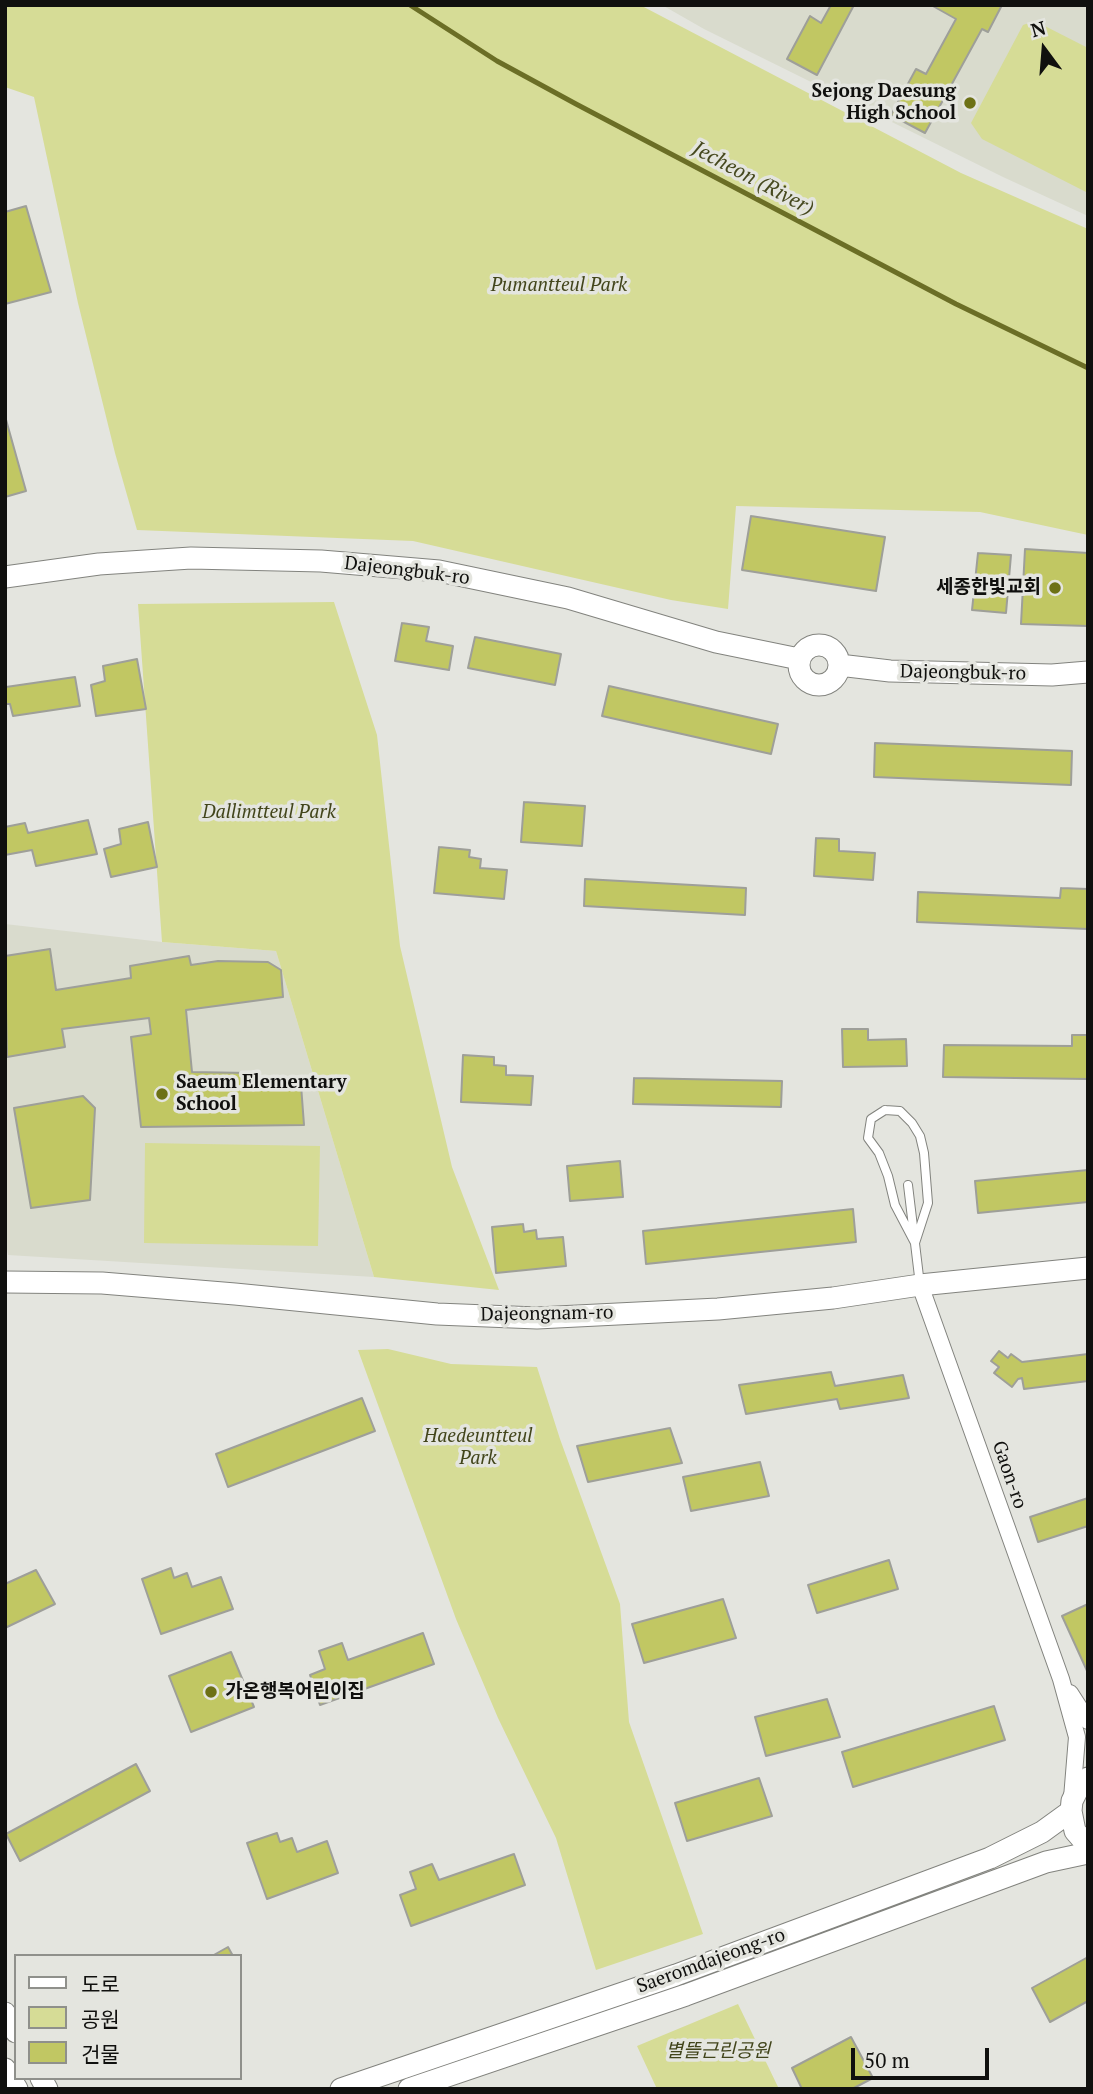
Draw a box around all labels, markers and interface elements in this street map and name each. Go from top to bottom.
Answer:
north arrow [1009,14,1079,84]
text: N [1028,14,1048,42]
place label: Sejong Daesung High School [812,81,956,125]
marker: Sejong Daesung High School [962,95,978,111]
water label: Jecheon (River) [688,136,818,222]
park label: Pumantteul Park [491,275,627,297]
street label: Dajeongbuk-ro [343,552,471,590]
place label: 세종한빛교회 [936,577,1041,599]
marker: 세종한빛교회 [1047,580,1063,596]
street label: Dajeongbuk-ro [900,661,1026,685]
park label: Dallimtteul Park [202,802,336,824]
place label: Saeum Elementary School [176,1072,346,1116]
marker: Saeum Elementary School [154,1086,170,1102]
street label: Dajeongnam-ro [480,1301,614,1327]
park label: Haedeuntteul Park [423,1426,533,1470]
street label: Gaon-ro [987,1438,1031,1512]
place label: 가온행복어린이집 [225,1681,365,1703]
marker: 가온행복어린이집 [203,1684,219,1700]
street label: Saeromdajeong-ro [634,1924,788,1998]
legend [14,1954,242,2080]
text: 도로 [81,1970,120,1998]
text: 공원 [81,2005,120,2033]
scale bar [855,2035,993,2078]
text: 건물 [81,2040,120,2068]
park label: 별뜰근린공원 [666,2041,770,2063]
text: 50 m [864,2046,910,2074]

